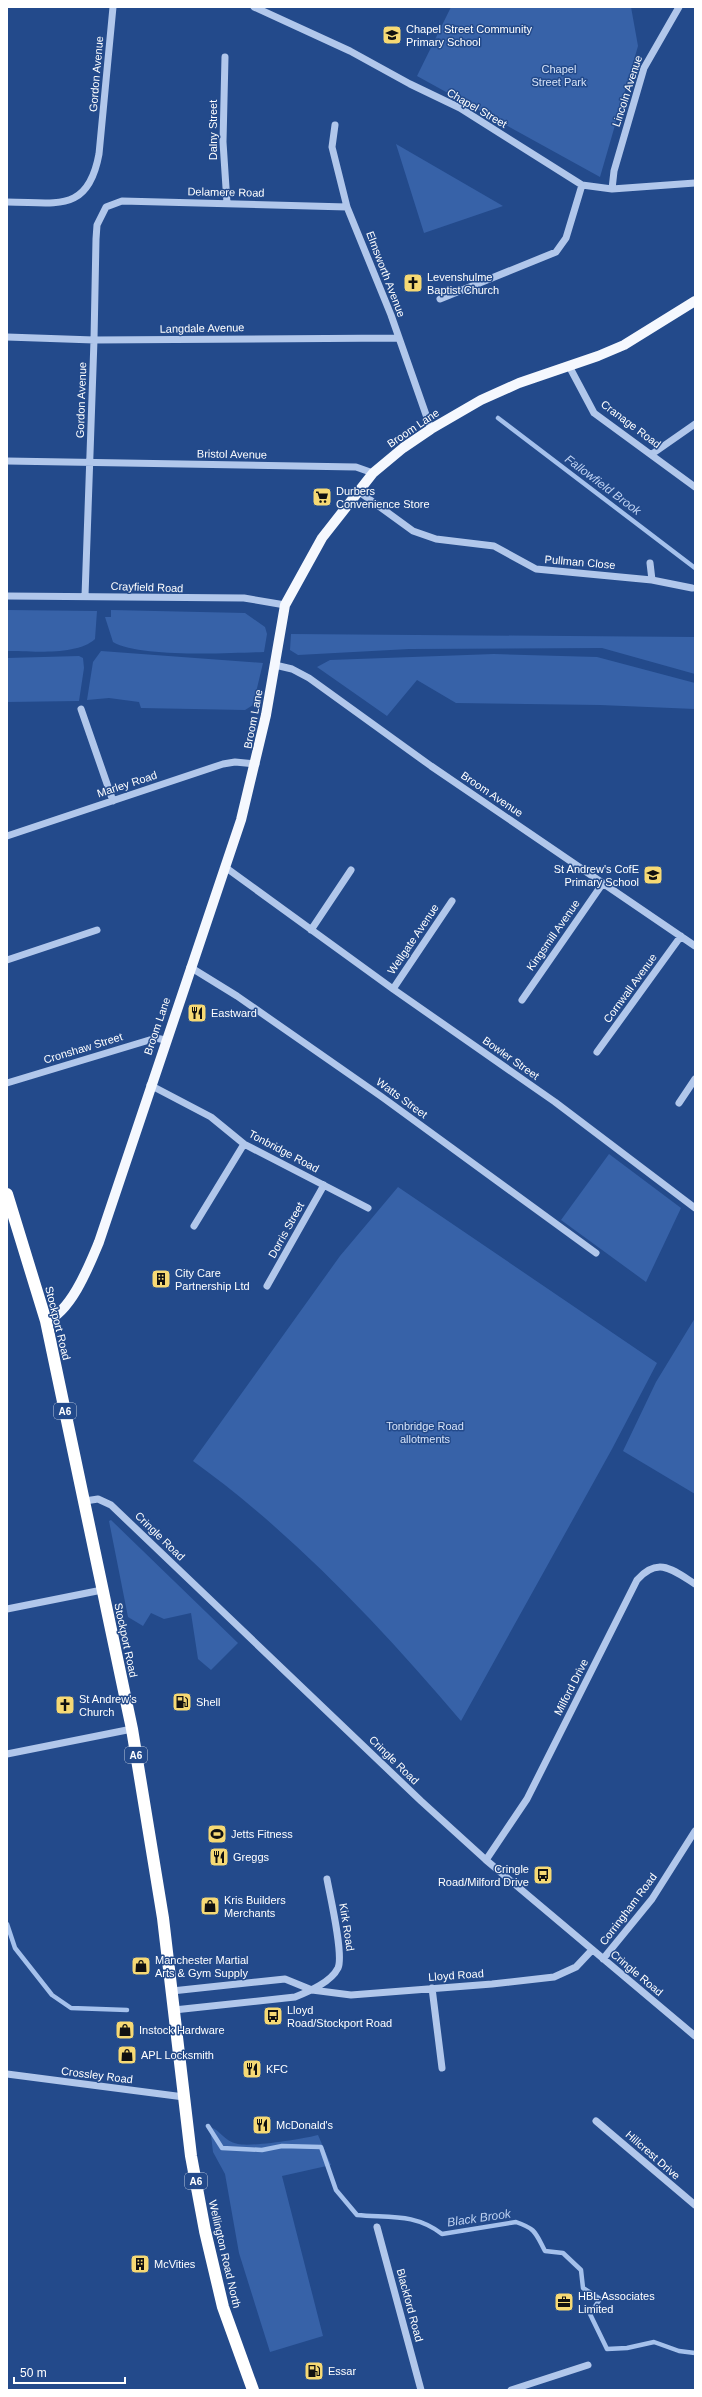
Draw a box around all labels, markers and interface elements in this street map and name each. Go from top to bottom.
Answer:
place label: Chapel Street Community Primary School [406,23,532,48]
school or university icon: Chapel Street Community Primary School [381,24,403,46]
street label: Gordon Avenue [87,35,105,113]
street label: Lincoln Avenue [610,54,644,128]
park label: Chapel Street Park [531,63,587,88]
street label: Chapel Street [445,86,509,130]
street label: Dalny Street [207,100,219,160]
street label: Delamere Road [187,185,265,199]
street label: Elmsworth Avenue [364,229,408,319]
place label: Levenshulme Baptist Church [427,271,499,296]
church icon: Levenshulme Baptist Church [402,272,424,294]
street label: Langdale Avenue [159,321,245,335]
street label: Gordon Avenue [74,362,88,438]
street label: Cranage Road [599,398,663,450]
street label: Broom Lane [385,406,441,450]
street label: Bristol Avenue [197,447,267,461]
water label: Fallowfield Brook [562,452,644,519]
place label: Durbers Convenience Store [336,485,430,510]
supermarket icon: Durbers Convenience Store [311,486,333,508]
street label: Pullman Close [544,553,616,571]
street label: Crayfield Road [110,580,184,594]
street label: Broom Lane [241,688,265,750]
street label: Marley Road [95,769,159,799]
street label: Broom Avenue [459,769,525,819]
place label: St Andrew's CofE Primary School [554,863,639,888]
school or university icon: St Andrew's CofE Primary School [642,864,664,886]
street label: Kingsmill Avenue [524,897,582,973]
street label: Wellgate Avenue [385,902,441,976]
street label: Cornwall Avenue [601,951,659,1025]
street label: Broom Lane [142,996,172,1056]
restaurant icon: Eastward [186,1002,208,1024]
place label: Eastward [211,1007,257,1019]
street label: Cronshaw Street [42,1030,124,1066]
street label: Bowler Street [481,1034,541,1082]
street label: Watts Street [374,1075,430,1121]
street label: Tonbridge Road [247,1127,321,1175]
street label: Dorris Street [266,1200,306,1260]
place label: City Care Partnership Ltd [175,1267,250,1292]
building icon: City Care Partnership Ltd [150,1268,172,1290]
street label: Stockport Road [43,1285,73,1361]
road number: A6 [54,1403,76,1419]
park label: Tonbridge Road allotments [386,1420,464,1445]
street label: Cringle Road [133,1509,187,1563]
street label: Stockport Road [112,1602,140,1678]
street label: Milford Drive [552,1657,590,1717]
fuel station icon: Shell [171,1691,193,1713]
place label: St Andrew's Church [79,1693,137,1718]
church icon: St Andrew's Church [54,1694,76,1716]
place label: Shell [196,1696,220,1708]
street label: Cringle Road [367,1733,421,1787]
road number: A6 [125,1747,147,1763]
sports icon: Jetts Fitness [206,1823,228,1845]
place label: Jetts Fitness [231,1828,293,1840]
restaurant icon: Greggs [208,1846,230,1868]
place label: Greggs [233,1851,270,1863]
place label: Cringle Road/Milford Drive [438,1863,529,1888]
bus stop icon: Cringle Road/Milford Drive [532,1864,554,1886]
street label: Corringham Road [597,1871,659,1947]
place label: Kris Builders Merchants [224,1894,286,1919]
shop icon: Kris Builders Merchants [199,1895,221,1917]
street label: Kirk Road [337,1902,357,1952]
street label: Cringle Road [609,1948,665,1998]
place label: Manchester Martial Arts & Gym Supply [155,1954,249,1979]
shop icon: Manchester Martial Arts & Gym Supply [130,1955,152,1977]
street label: Lloyd Road [428,1967,484,1983]
place label: Lloyd Road/Stockport Road [287,2004,392,2029]
bus stop icon: Lloyd Road/Stockport Road [262,2005,284,2027]
shop icon: Instock Hardware [114,2019,136,2041]
place label: Instock Hardware [139,2024,225,2036]
shop icon: APL Locksmith [116,2044,138,2066]
place label: APL Locksmith [141,2049,214,2061]
restaurant icon: KFC [241,2058,263,2080]
place label: KFC [266,2063,288,2075]
street label: Crossley Road [60,2065,134,2085]
restaurant icon: McDonald's [251,2114,273,2136]
place label: McDonald's [276,2119,334,2131]
street label: Hillcrest Drive [623,2128,683,2182]
road number: A6 [185,2173,207,2189]
street label: Wellington Road North [207,2199,243,2309]
water label: Black Brook [446,2206,513,2229]
building icon: McVities [129,2253,151,2275]
place label: McVities [154,2258,196,2270]
street label: Blackford Road [394,2267,426,2343]
place label: HBL Associates Limited [578,2290,655,2315]
office icon: HBL Associates Limited [553,2291,575,2313]
scale bar [14,2359,125,2385]
fuel station icon: Essar [303,2360,325,2382]
place label: Essar [328,2365,356,2377]
text: 50 m [20,2366,47,2380]

